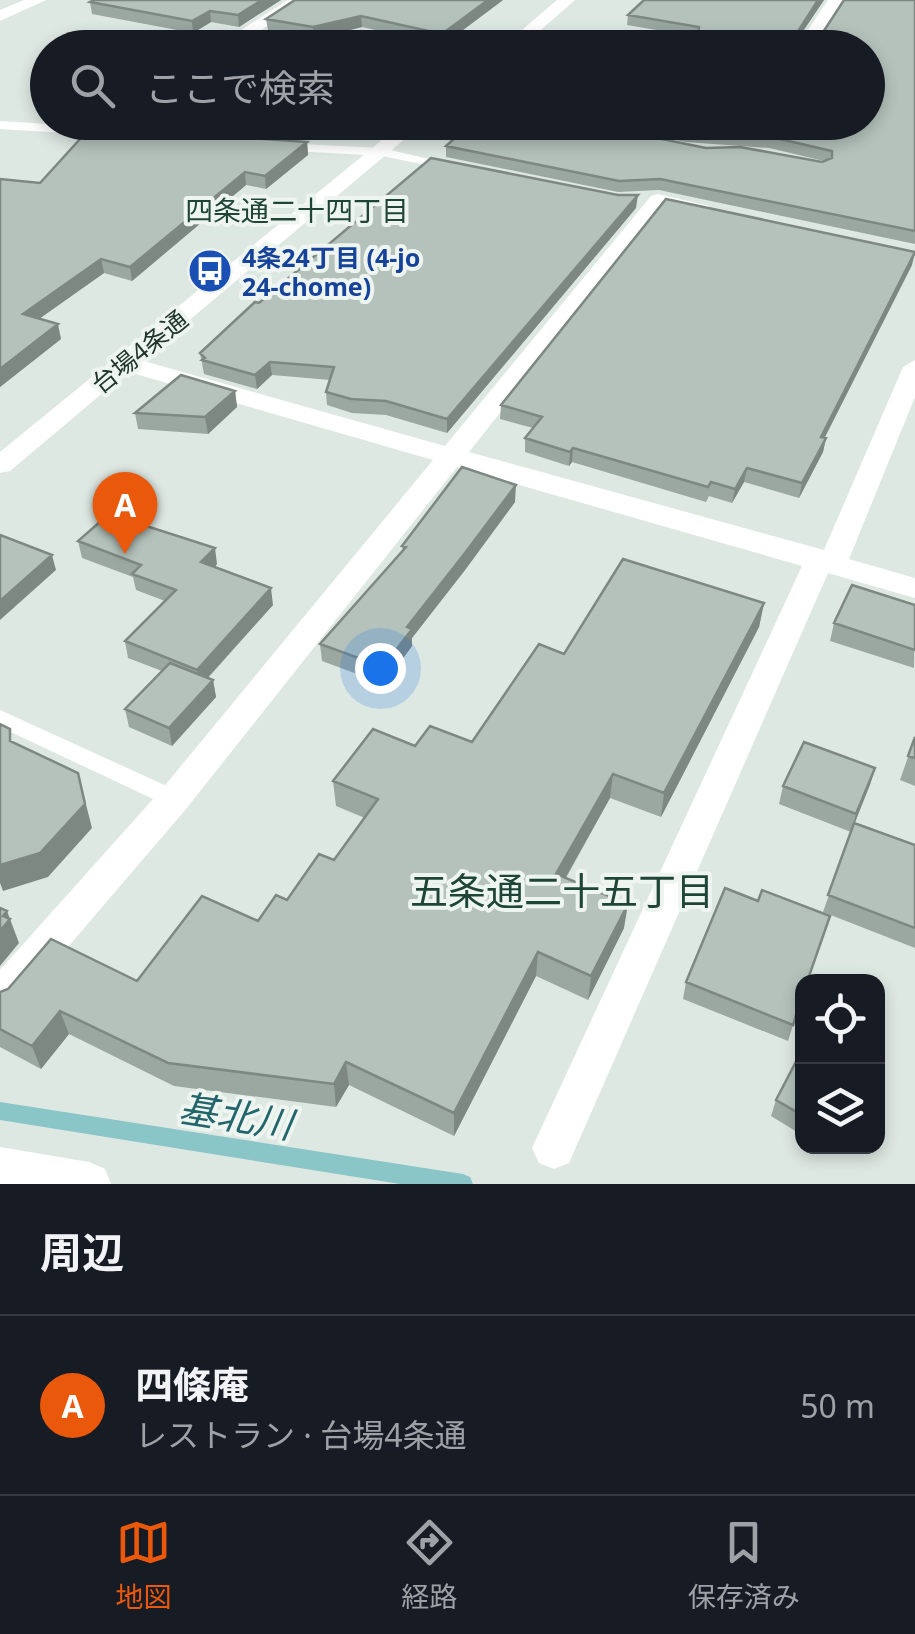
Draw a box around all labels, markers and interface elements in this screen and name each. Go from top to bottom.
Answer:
search box [30,30,885,140]
icon: search [65,58,120,113]
text: ここで検索 [145,61,335,113]
district label: 四条通二十四丁目 [185,191,409,229]
place label: 4条24丁目 (4-jo 24-chome) [242,240,420,303]
bus stop icon: 4条24丁目 (4-jo 24-chome) [187,248,233,294]
street label: 台場4条通 [84,302,194,400]
pin: A [92,472,158,554]
your location [355,643,406,694]
district label: 五条通二十五丁目 [410,864,714,916]
map controls [795,974,885,1154]
button: locate [795,974,885,1064]
button: layers [795,1064,885,1154]
water label: 基北川 [176,1080,300,1150]
text: 周辺 [40,1223,124,1280]
text: 四條庵 [135,1358,249,1410]
text: A [61,1384,84,1427]
text: 50 m [800,1384,875,1427]
text: レストラン · 台場4条通 [135,1413,467,1456]
tab: 地図 [115,1515,171,1615]
tab: 経路 [401,1515,458,1615]
tab: 保存済み [688,1515,800,1615]

